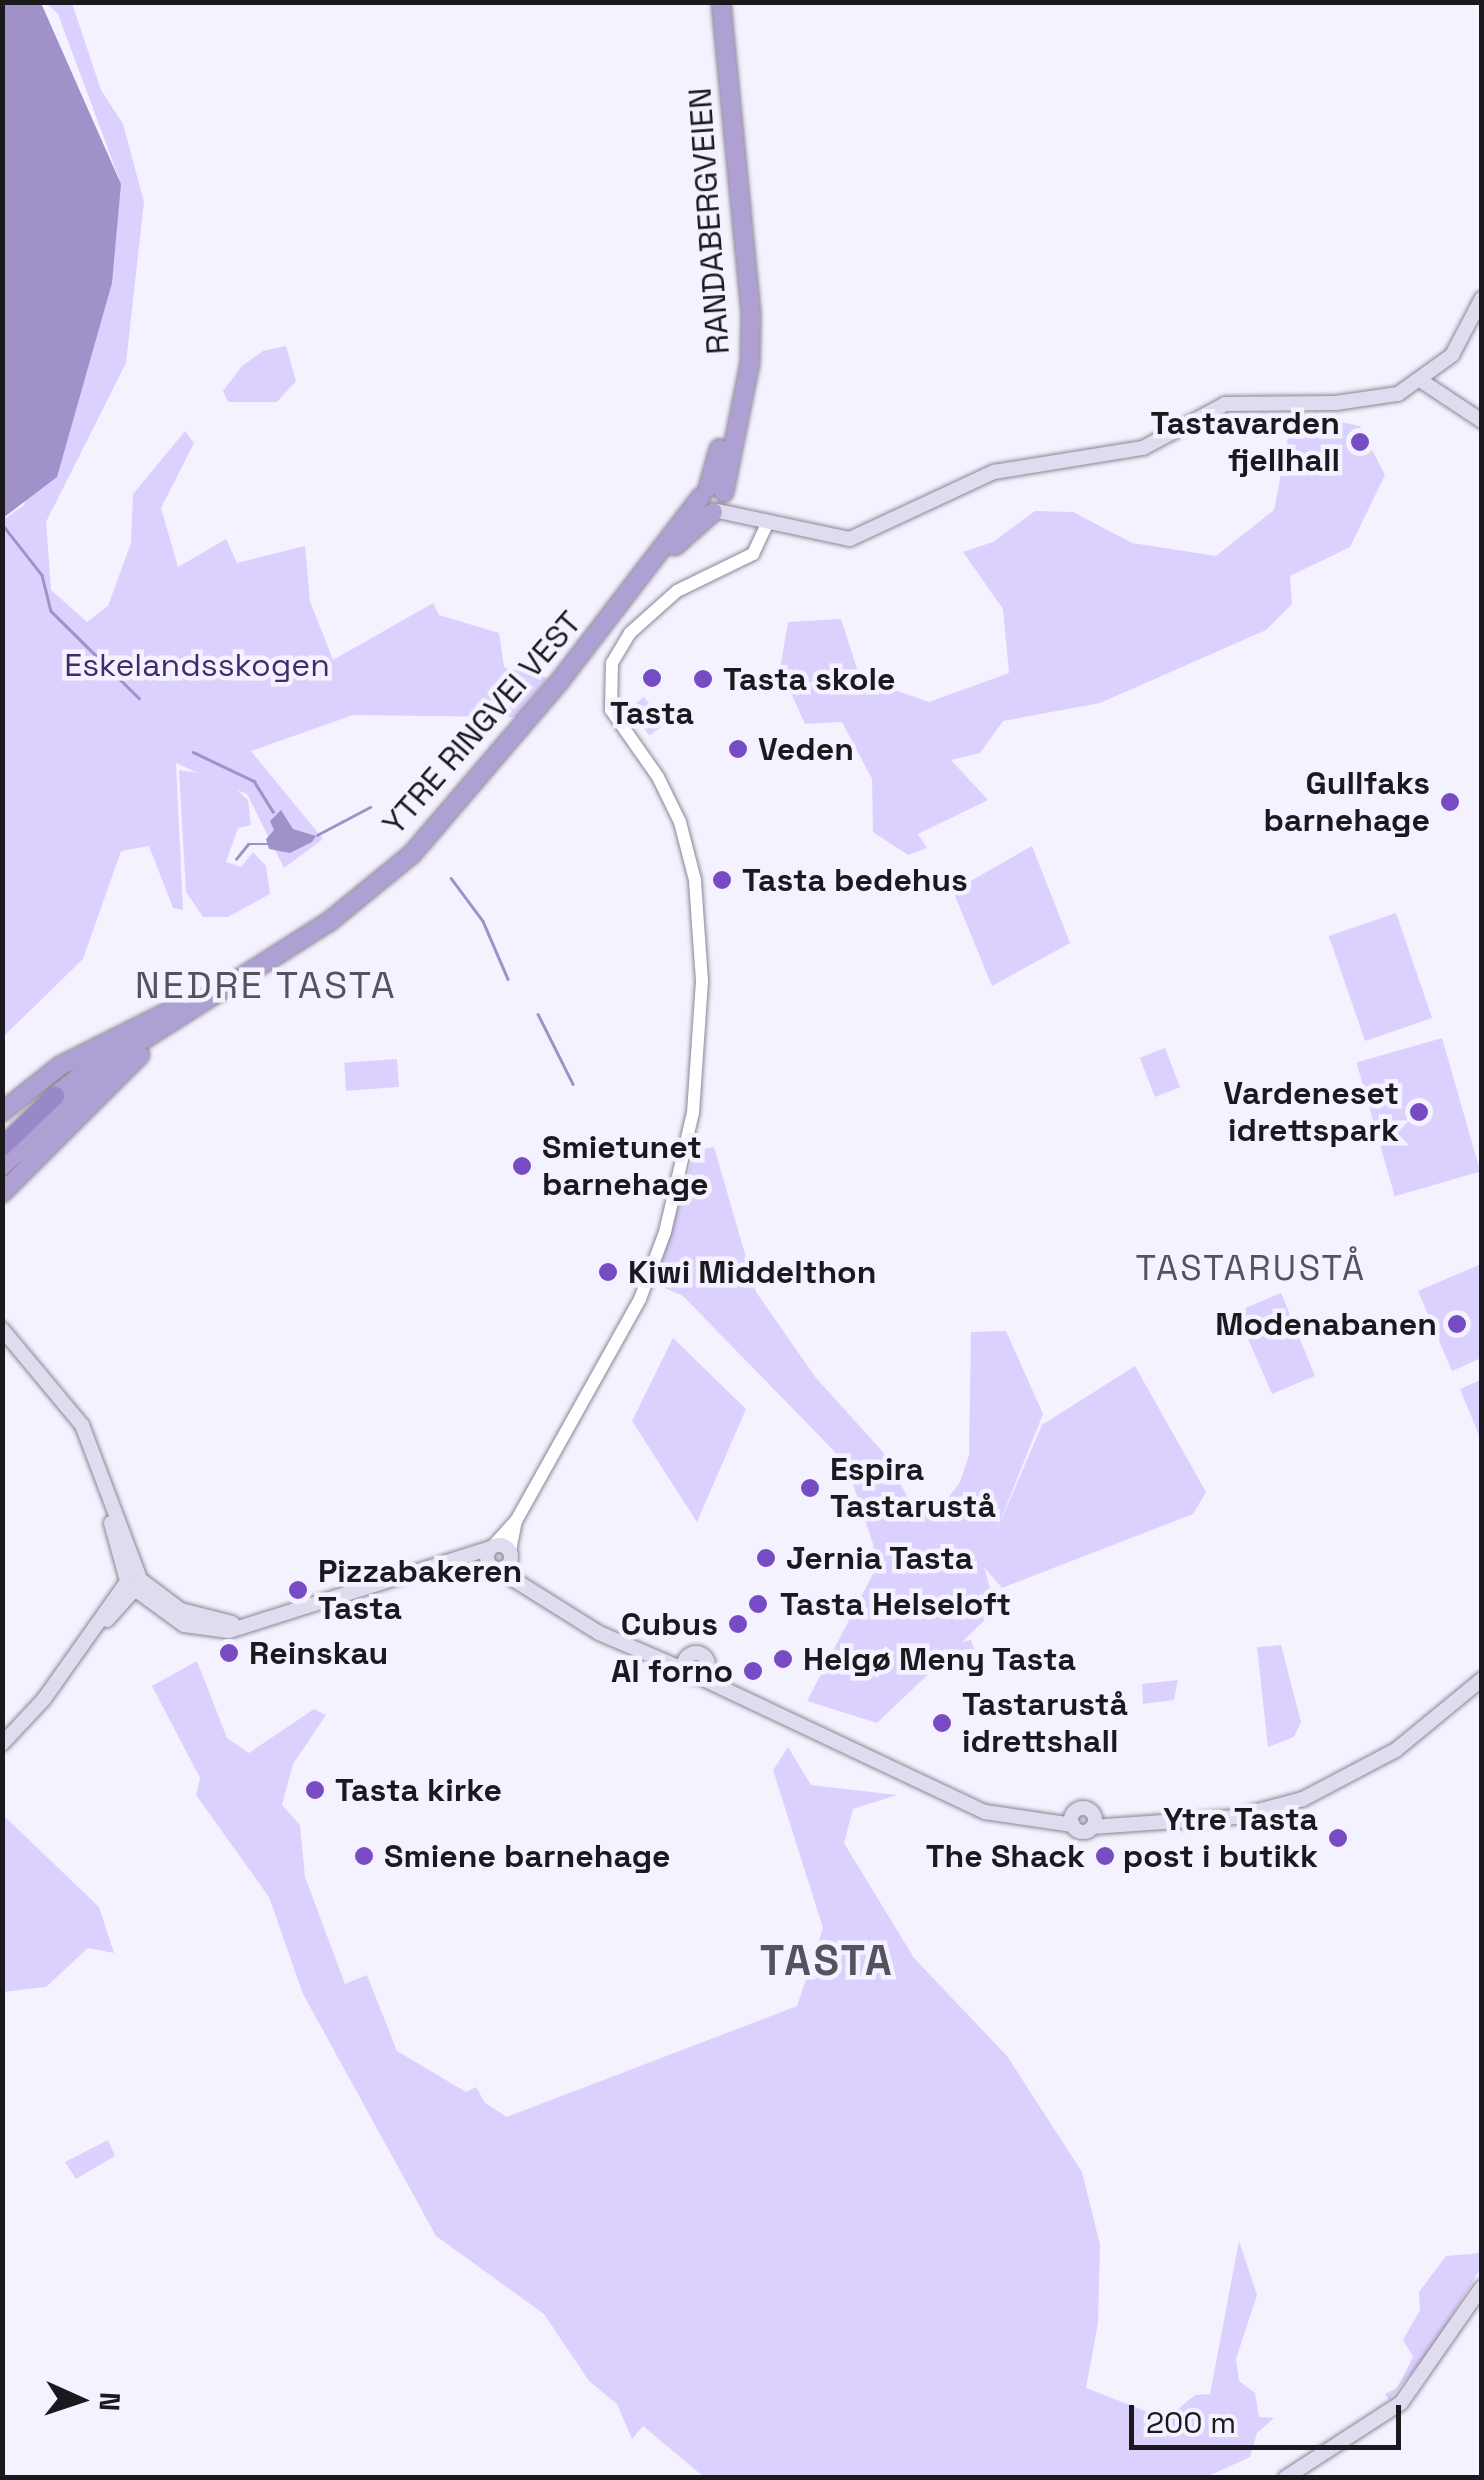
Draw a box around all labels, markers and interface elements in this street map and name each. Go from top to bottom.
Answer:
street label: RANDABERGVEIEN [681,86,737,356]
place label: Tastavarden fjellhall [1151,405,1340,480]
marker: Tastavarden fjellhall [1349,431,1371,453]
street label: YTRE RINGVEI VEST [374,603,590,843]
park label: Eskelandsskogen [64,646,330,684]
place label: Tasta skole [723,660,896,698]
marker: Tasta [641,667,663,689]
marker: Tasta skole [692,668,714,690]
place label: Tasta [610,694,694,732]
place label: Veden [758,730,854,768]
marker: Veden [727,738,749,760]
place label: Gullfaks barnehage [1263,765,1430,840]
marker: Gullfaks barnehage [1439,791,1461,813]
place label: Tasta bedehus [742,861,968,899]
marker: Tasta bedehus [711,869,733,891]
district label: NEDRE TASTA [134,963,398,1009]
place label: Vardeneset idrettspark [1223,1075,1399,1150]
marker: Vardeneset idrettspark [1408,1101,1430,1123]
place label: Smietunet barnehage [542,1129,709,1204]
marker: Smietunet barnehage [511,1155,533,1177]
district label: TASTARUSTÅ [1135,1247,1367,1289]
place label: Kiwi Middelthon [628,1253,876,1291]
marker: Kiwi Middelthon [597,1261,619,1283]
place label: Modenabanen [1215,1305,1437,1343]
marker: Modenabanen [1446,1313,1468,1335]
place label: Espira Tastarustå [830,1451,996,1526]
marker: Espira Tastarustå [799,1477,821,1499]
place label: Jernia Tasta [786,1539,974,1577]
marker: Jernia Tasta [755,1547,777,1569]
place label: Pizzabakeren Tasta [318,1553,522,1628]
marker: Pizzabakeren Tasta [287,1579,309,1601]
place label: Tasta Helseloft [780,1585,1011,1623]
marker: Tasta Helseloft [745,1591,771,1617]
place label: Cubus [621,1605,718,1643]
marker: Cubus [727,1613,749,1635]
place label: Reinskau [249,1634,388,1672]
place label: Helgø Meny Tasta [803,1640,1077,1678]
marker: Reinskau [218,1642,240,1664]
marker: Helgø Meny Tasta [772,1648,794,1670]
place label: Al forno [611,1652,733,1690]
marker: Al forno [742,1660,764,1682]
place label: Tastarustå idrettshall [962,1686,1128,1761]
marker: Tastarustå idrettshall [931,1712,953,1734]
place label: Tasta kirke [335,1771,502,1809]
marker: Tasta kirke [304,1779,326,1801]
place label: Ytre Tasta post i butikk [1123,1801,1318,1876]
marker: Ytre Tasta post i butikk [1327,1827,1349,1849]
place label: Smiene barnehage [384,1837,671,1875]
place label: The Shack [926,1837,1085,1875]
marker: Smiene barnehage [353,1845,375,1867]
marker: The Shack [1094,1845,1116,1867]
district label: TASTA [760,1936,894,1986]
north arrow [30,2350,130,2450]
scale bar [1134,2385,1406,2447]
text: N [91,2391,128,2412]
text: 200 m [1146,2403,1236,2442]

